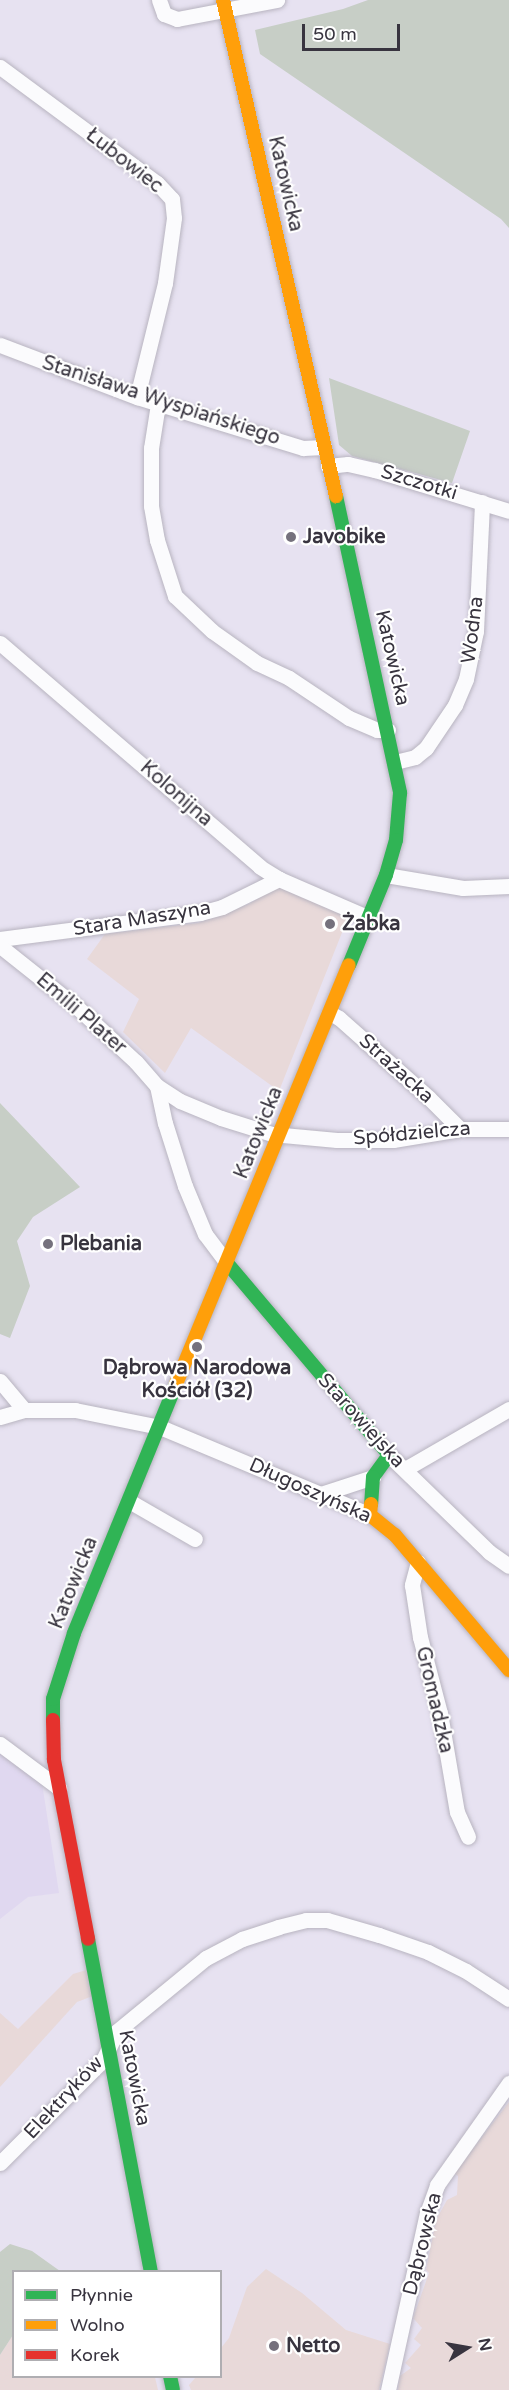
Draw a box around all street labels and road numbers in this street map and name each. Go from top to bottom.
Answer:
street label: Łubowiec [81,123,167,199]
street label: Katowicka [262,134,308,234]
street label: Stanisława Wyspiańskiego [39,351,283,451]
street label: Szczotki [378,460,460,506]
street label: Wodna [457,595,489,665]
street label: Katowicka [369,608,415,708]
street label: Kolonijna [135,756,217,832]
street label: Stara Maszyna [71,896,213,942]
street label: Emilii Plater [31,968,131,1060]
street label: Strażacka [354,1029,438,1109]
street label: Katowicka [230,1083,288,1183]
street label: Spółdzielcza [352,1117,472,1151]
street label: Starowiejska [312,1369,410,1473]
street label: Długoszyńska [245,1453,375,1529]
street label: Katowicka [45,1533,103,1633]
street label: Gromadzka [410,1644,458,1756]
street label: Katowicka [113,2028,155,2128]
street label: Elektryków [20,2052,108,2144]
street label: Dąbrowska [399,2190,447,2298]

